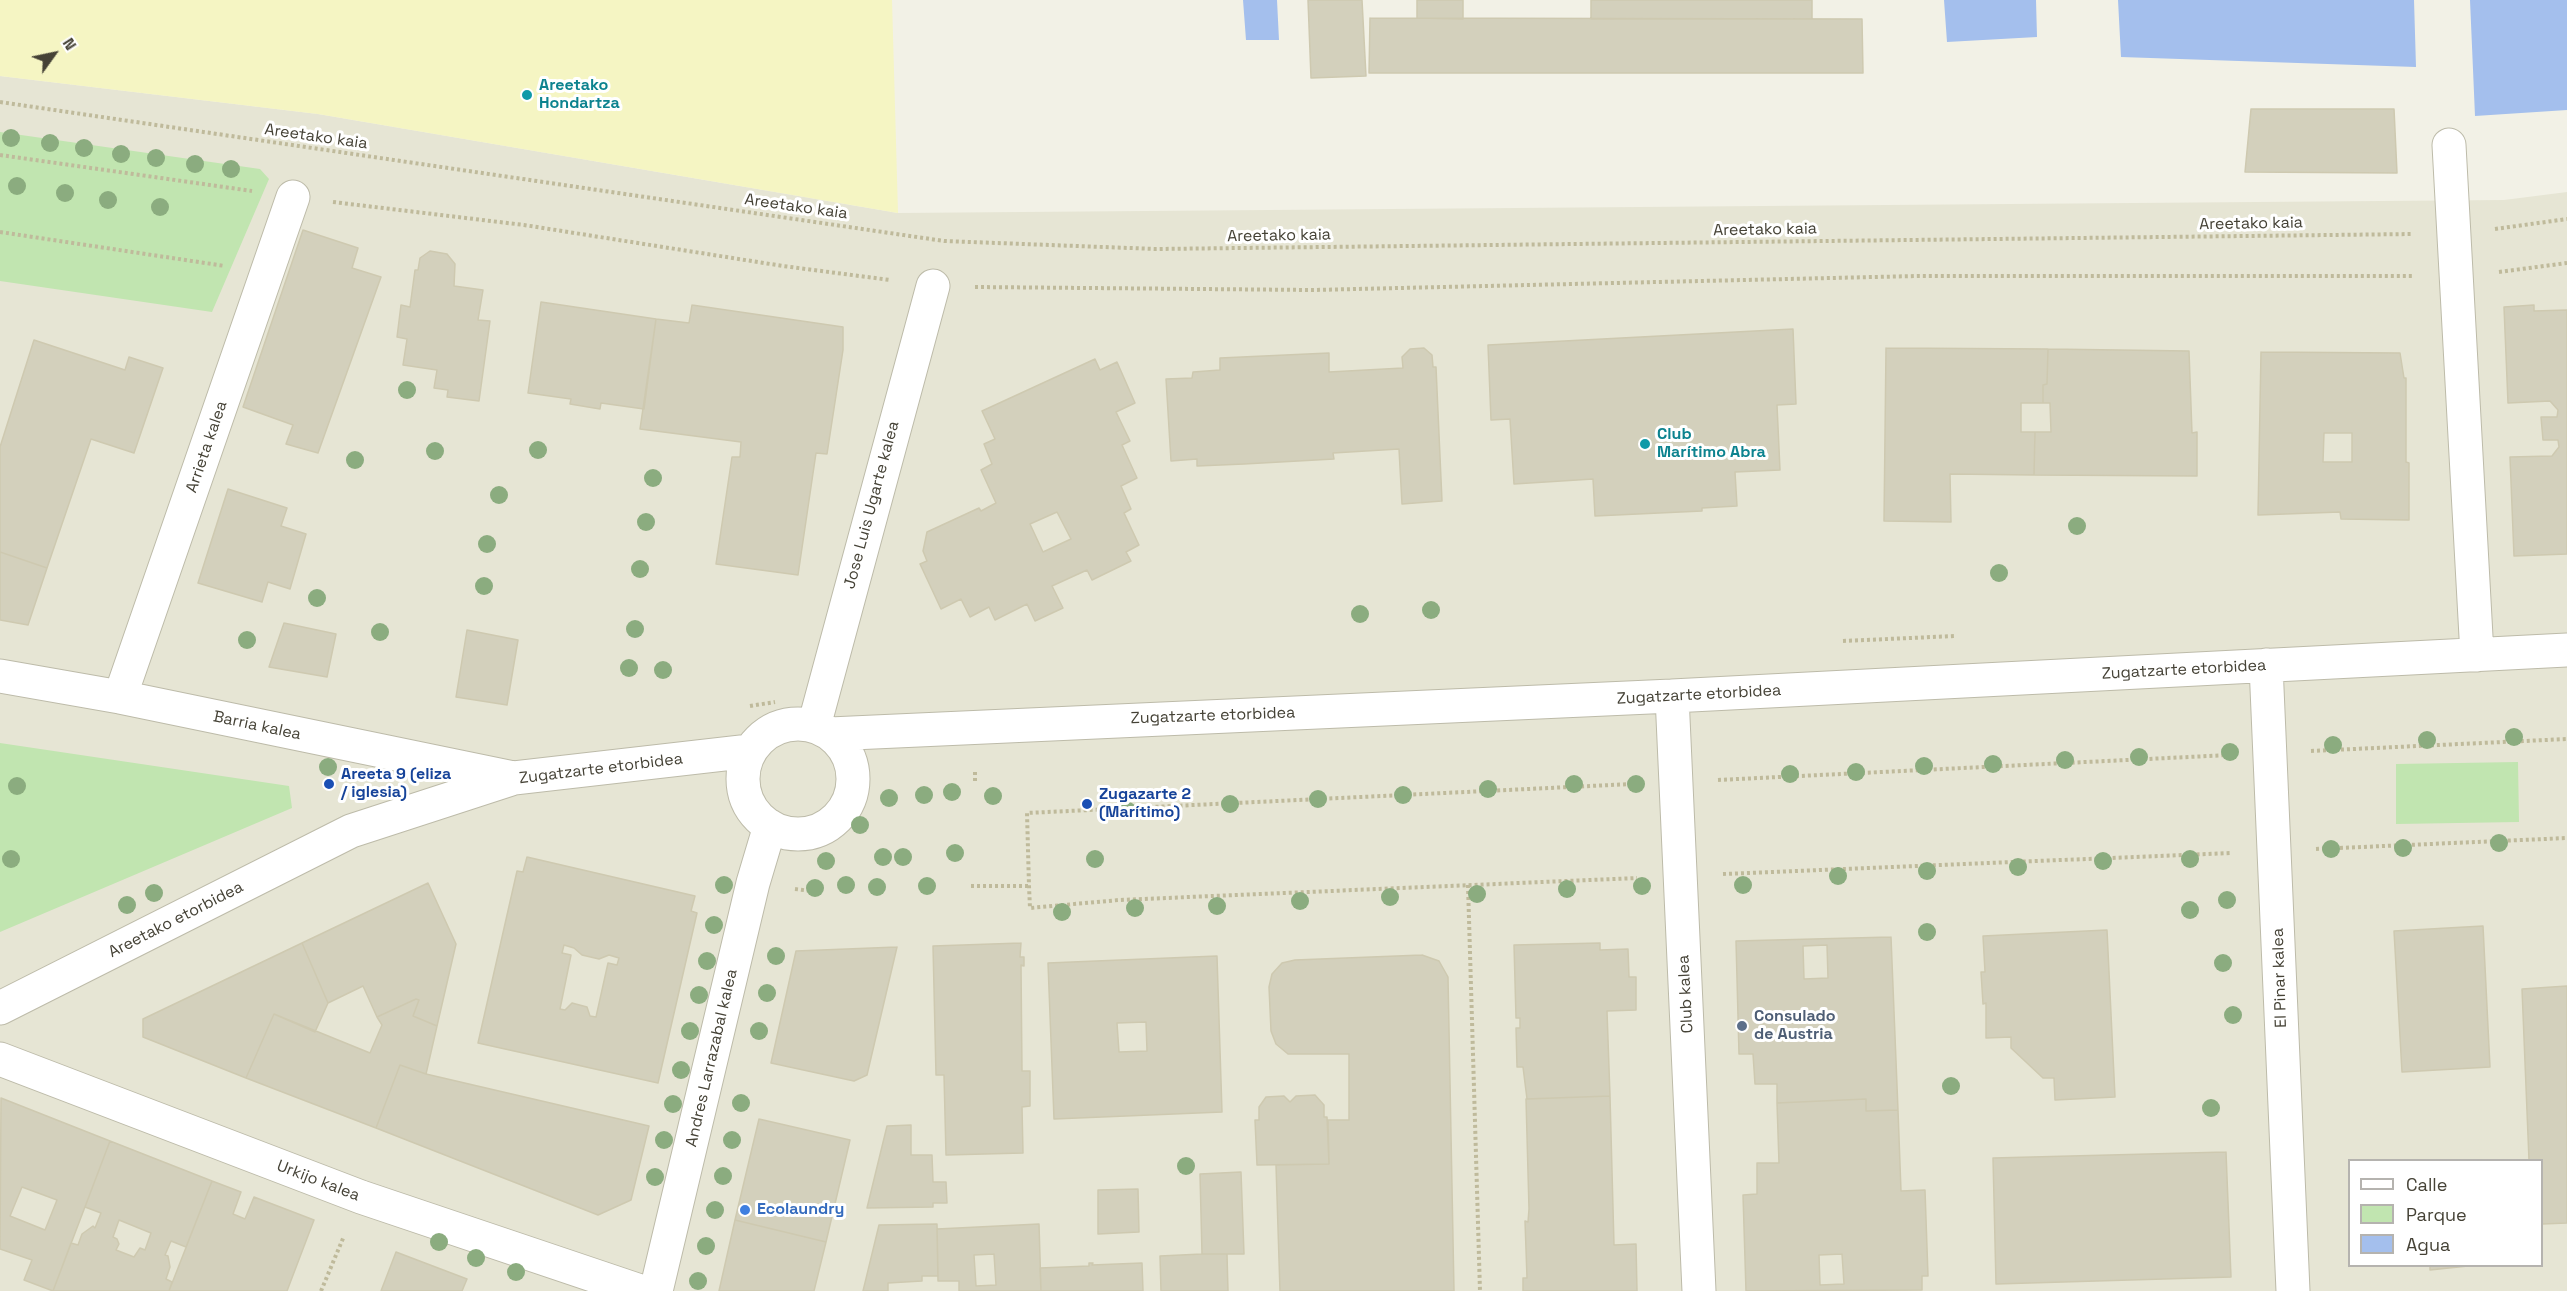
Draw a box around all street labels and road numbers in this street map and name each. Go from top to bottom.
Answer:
street label: Areetako kaia [263,120,369,154]
street label: Areetako kaia [743,190,849,224]
street label: Areetako kaia [2199,213,2303,235]
street label: Areetako kaia [1713,219,1817,241]
street label: Areetako kaia [1227,225,1331,247]
street label: Arrieta kalea [182,398,232,496]
street label: Jose Luis Ugarte kalea [840,419,904,591]
street label: Zugatzarte etorbidea [2101,656,2267,684]
street label: Zugatzarte etorbidea [1616,681,1782,709]
street label: Zugatzarte etorbidea [1130,704,1296,728]
street label: Barria kalea [211,707,303,745]
street label: Zugatzarte etorbidea [518,749,684,789]
street label: Areetako etorbidea [105,878,247,962]
street label: El Pinar kalea [2269,928,2291,1028]
street label: Club kalea [1674,954,1698,1034]
street label: Andres Larrazabal kalea [682,967,742,1149]
street label: Urkijo kalea [274,1156,362,1206]

